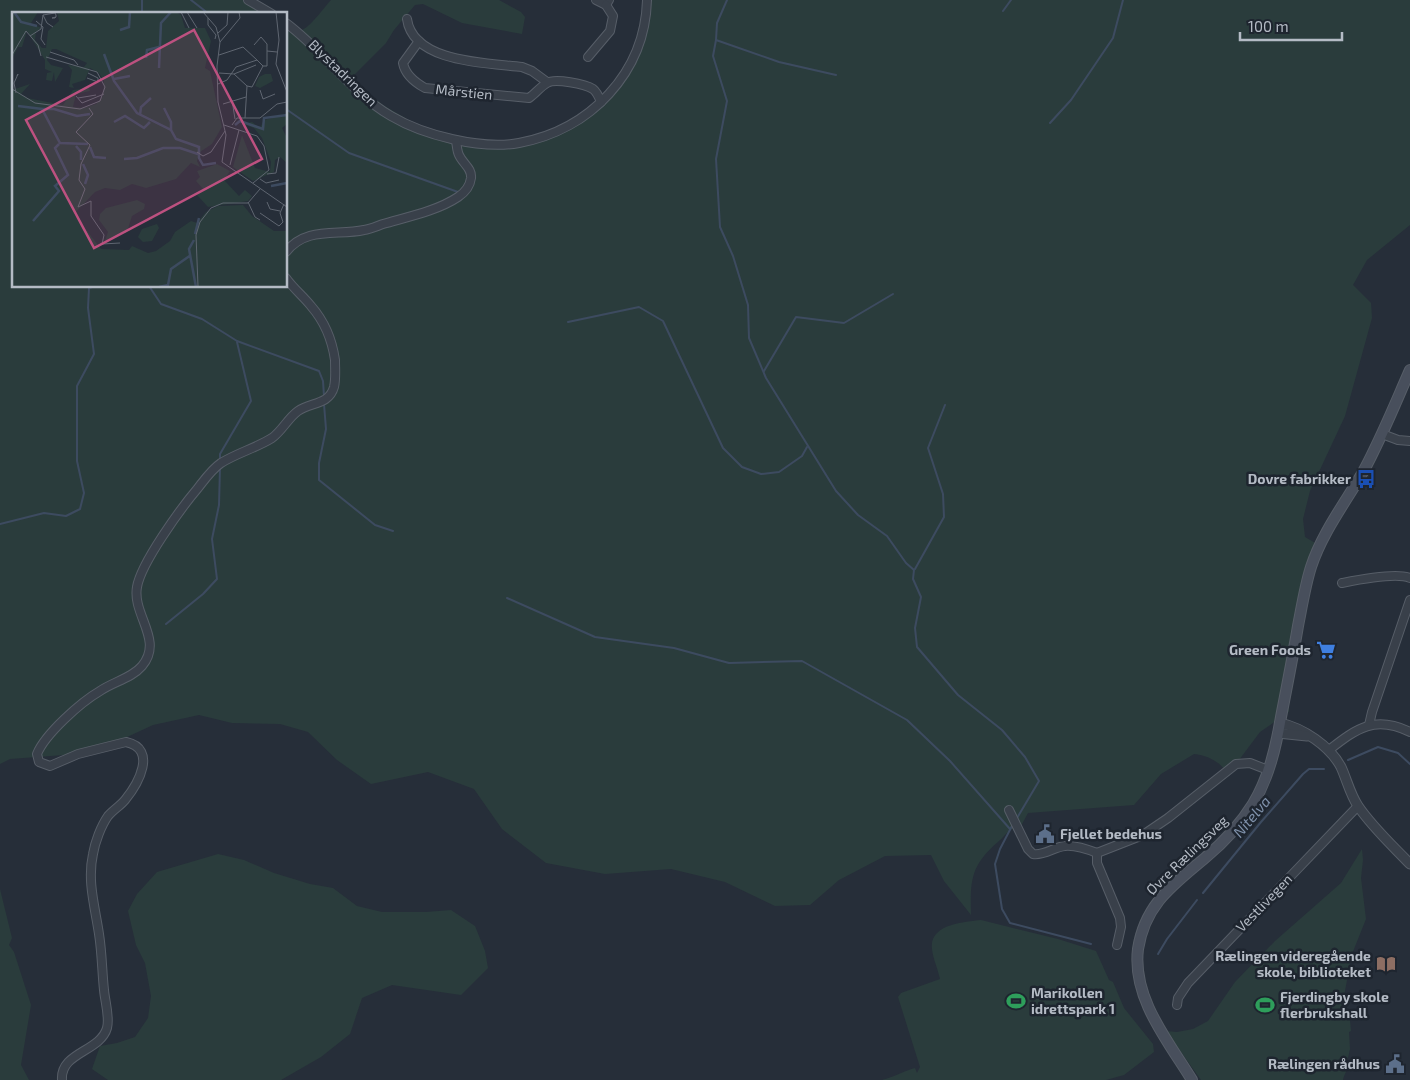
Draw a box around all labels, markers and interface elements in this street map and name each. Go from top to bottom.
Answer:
scale bar [1240,10,1342,42]
inset map [12,12,288,288]
text: 100 m [1248,17,1289,35]
street label: Blystadringen [306,36,381,110]
street label: Mårstien [435,80,493,103]
bus stop icon: Dovre fabrikker [1355,468,1377,490]
place label: Dovre fabrikker [1248,470,1351,487]
supermarket icon: Green Foods [1315,639,1337,661]
place label: Green Foods [1229,641,1311,658]
water label: Nitelva [1229,792,1274,841]
street label: Øvre Rælingsveg [1142,811,1231,898]
public building icon: Fjellet bedehus [1034,823,1056,845]
place label: Fjellet bedehus [1060,825,1162,842]
street label: Vestlivegen [1232,870,1295,935]
place label: Rælingen videregående skole, biblioteket [1215,947,1371,980]
library icon: Rælingen videregående skole, biblioteket [1375,953,1397,975]
place label: Marikollen idrettspark 1 [1031,984,1115,1017]
place label: Fjerdingby skole flerbrukshall [1280,988,1389,1021]
sports icon: Marikollen idrettspark 1 [1005,990,1027,1012]
sports icon: Fjerdingby skole flerbrukshall [1254,994,1276,1016]
public building icon: Rælingen rådhus [1384,1053,1406,1075]
place label: Rælingen rådhus [1268,1055,1380,1072]

